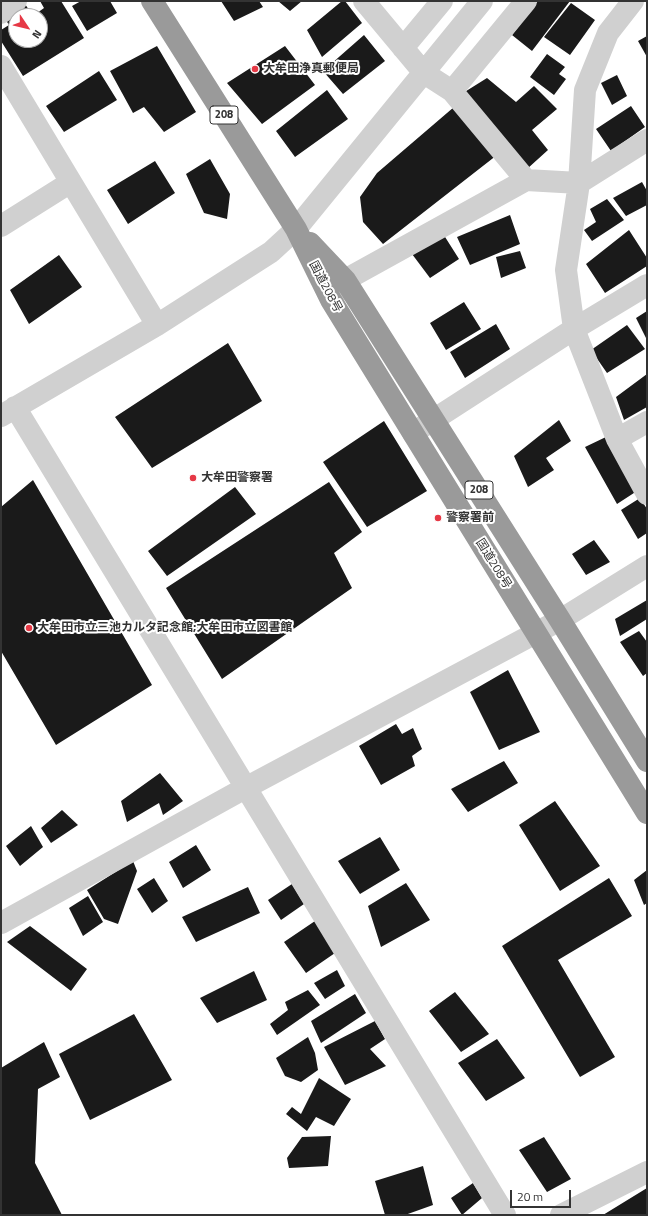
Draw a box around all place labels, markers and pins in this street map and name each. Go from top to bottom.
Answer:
place label: 大牟田浄真郵便局 [263,62,359,76]
marker: 大牟田浄真郵便局 [250,64,260,74]
place label: 大牟田警察署 [201,471,273,485]
marker: 大牟田警察署 [188,473,198,483]
place label: 警察署前 [446,511,494,525]
marker: 警察署前 [433,513,443,523]
place label: 大牟田市立三池カルタ記念館;大牟田市立図書館 [37,621,292,635]
marker: 大牟田市立三池カルタ記念館;大牟田市立図書館 [24,623,34,633]

